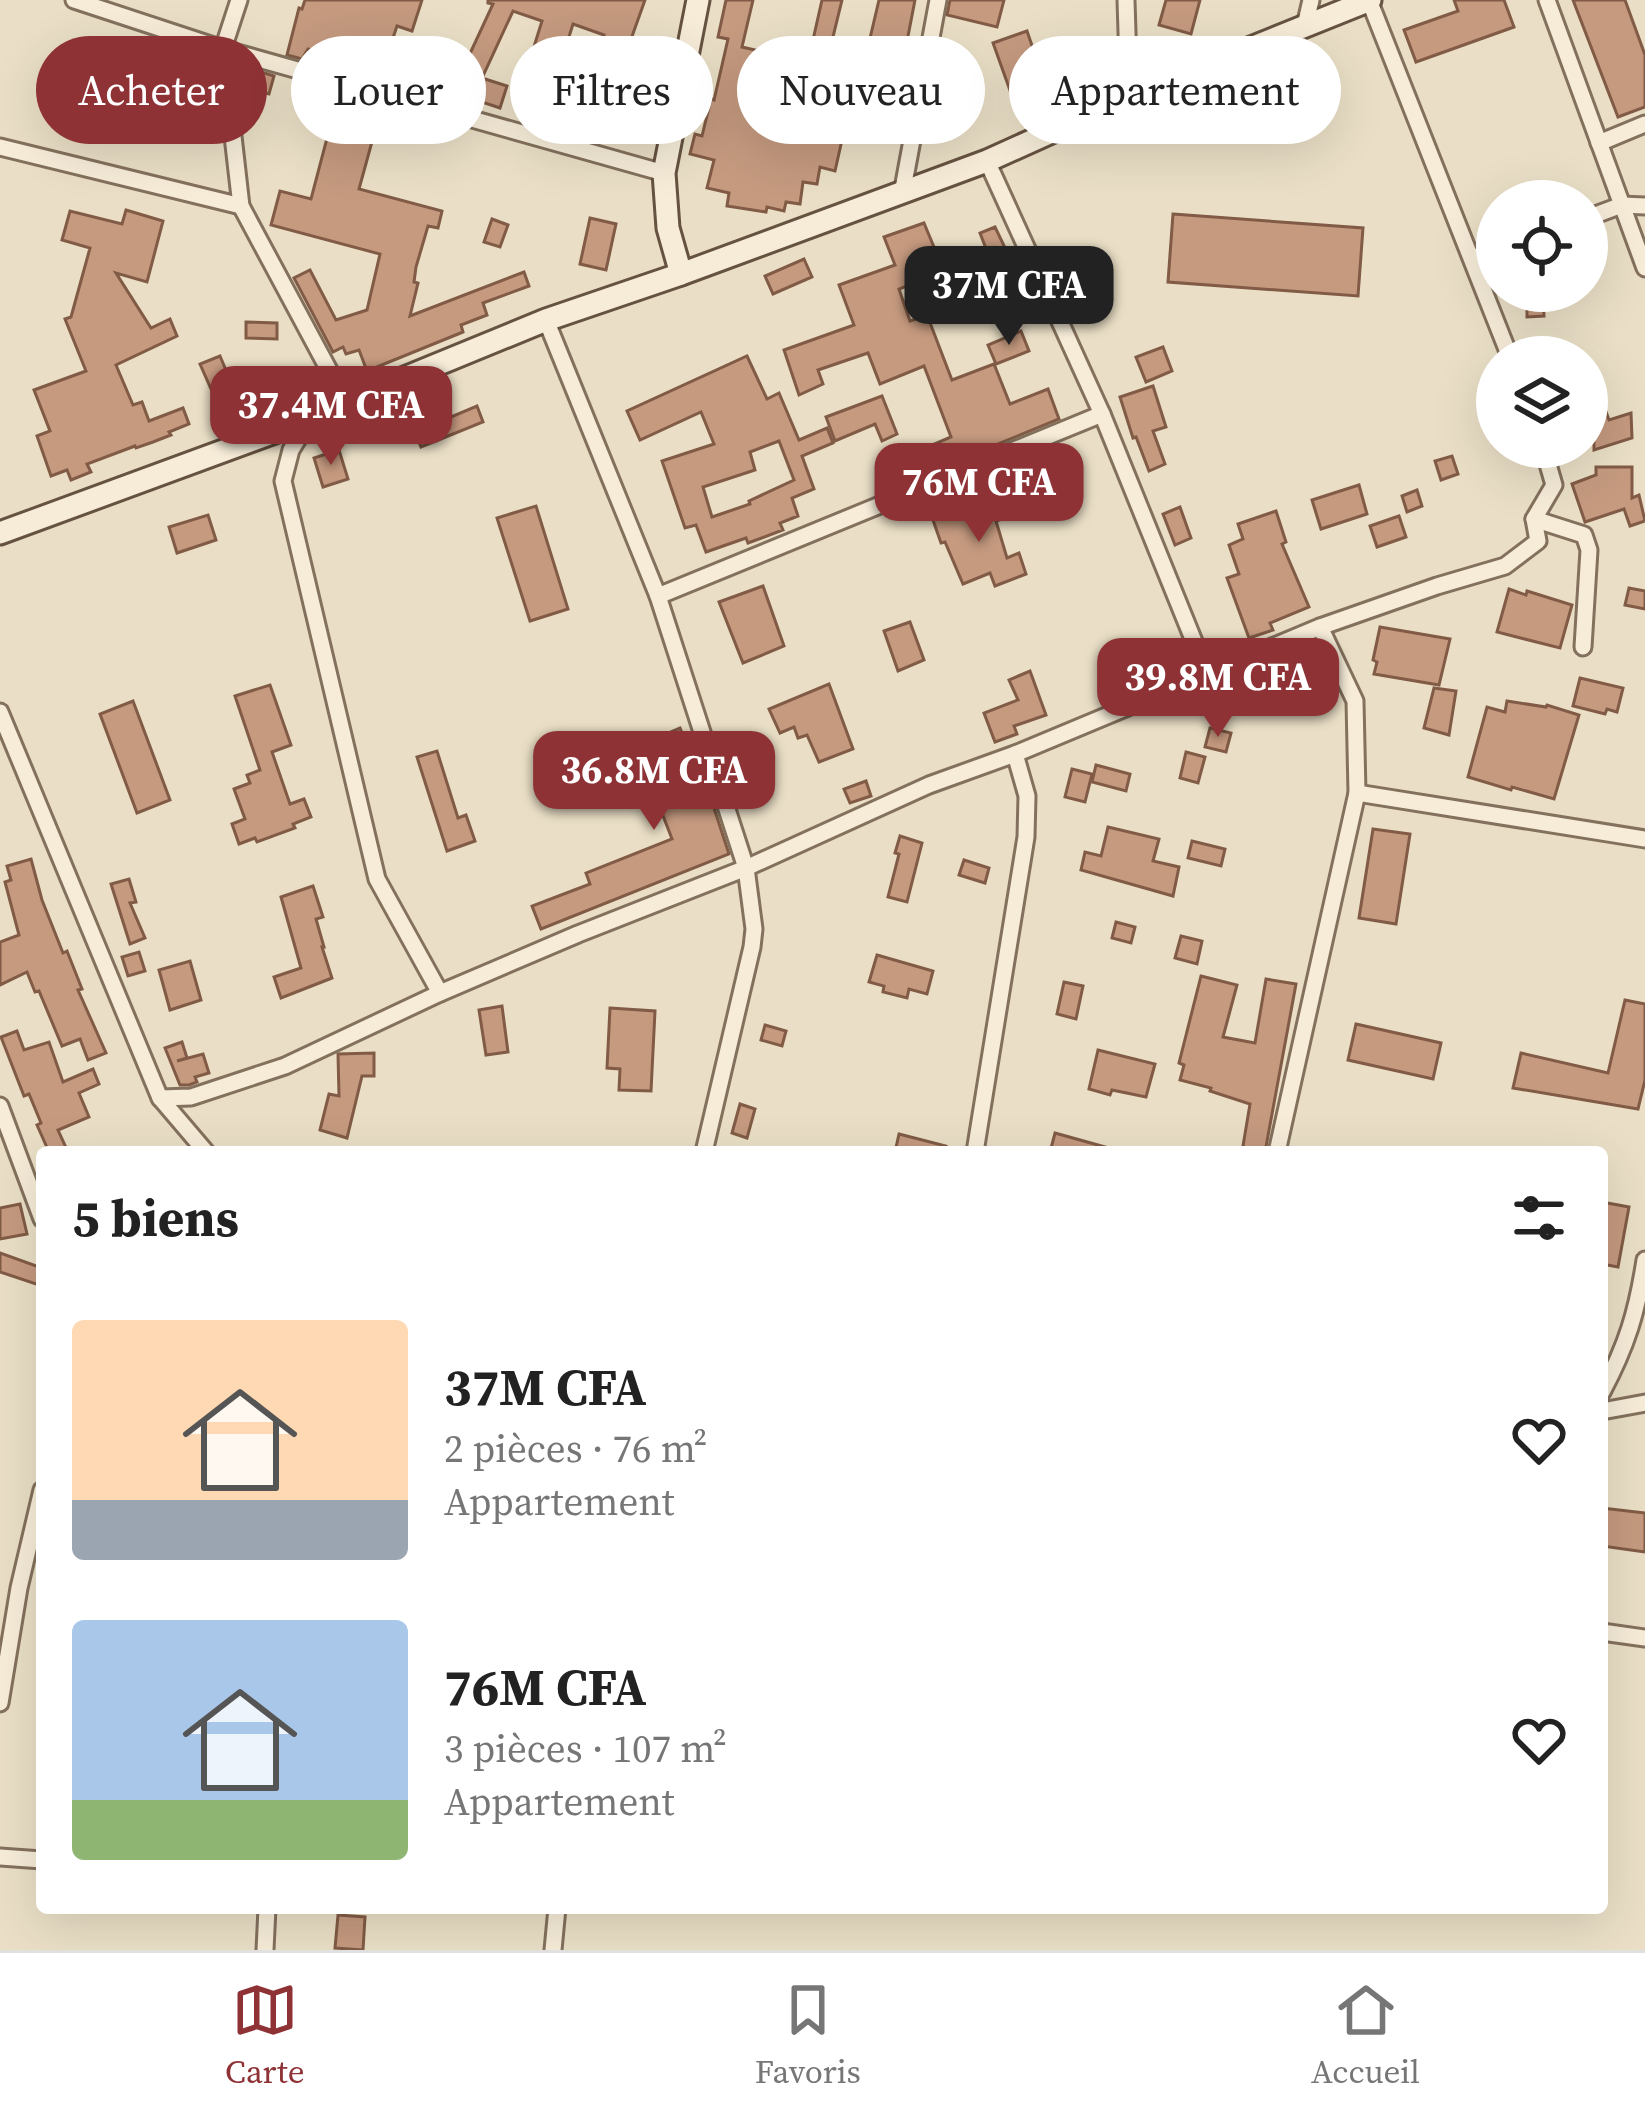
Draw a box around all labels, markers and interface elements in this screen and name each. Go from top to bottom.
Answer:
chip: Acheter [36,36,267,144]
chip: Louer [291,36,486,144]
chip: Filtres [510,36,713,144]
chip: Nouveau [737,36,985,144]
chip: Appartement [1009,36,1341,144]
map controls [1476,180,1608,468]
button: locate [1476,180,1608,312]
pin: 37M CFA [898,246,1120,348]
text: 37M CFA [932,258,1086,311]
button: layers [1476,336,1608,468]
pin: 37.4M CFA [194,366,468,468]
text: 37.4M CFA [237,378,425,431]
pin: 76M CFA [868,443,1090,545]
text: 76M CFA [902,455,1056,508]
pin: 39.8M CFA [1081,638,1355,740]
text: 39.8M CFA [1124,650,1312,703]
pin: 36.8M CFA [517,731,791,833]
text: 36.8M CFA [560,743,748,796]
text: 5 biens [72,1183,239,1253]
icon: filters [1506,1185,1572,1251]
text: 37M CFA [444,1352,647,1422]
icon: home [168,1368,312,1512]
icon: heart [1506,1407,1572,1473]
text: 2 pièces · 76 m² [444,1422,707,1475]
text: Appartement [444,1475,674,1528]
text: 76M CFA [444,1652,647,1722]
icon: home [168,1668,312,1812]
icon: heart [1506,1707,1572,1773]
text: 3 pièces · 107 m² [444,1722,727,1775]
text: Appartement [444,1775,674,1828]
tab: Carte [225,1977,305,2094]
tab: Favoris [755,1977,861,2094]
tab: Accueil [1311,1977,1420,2094]

